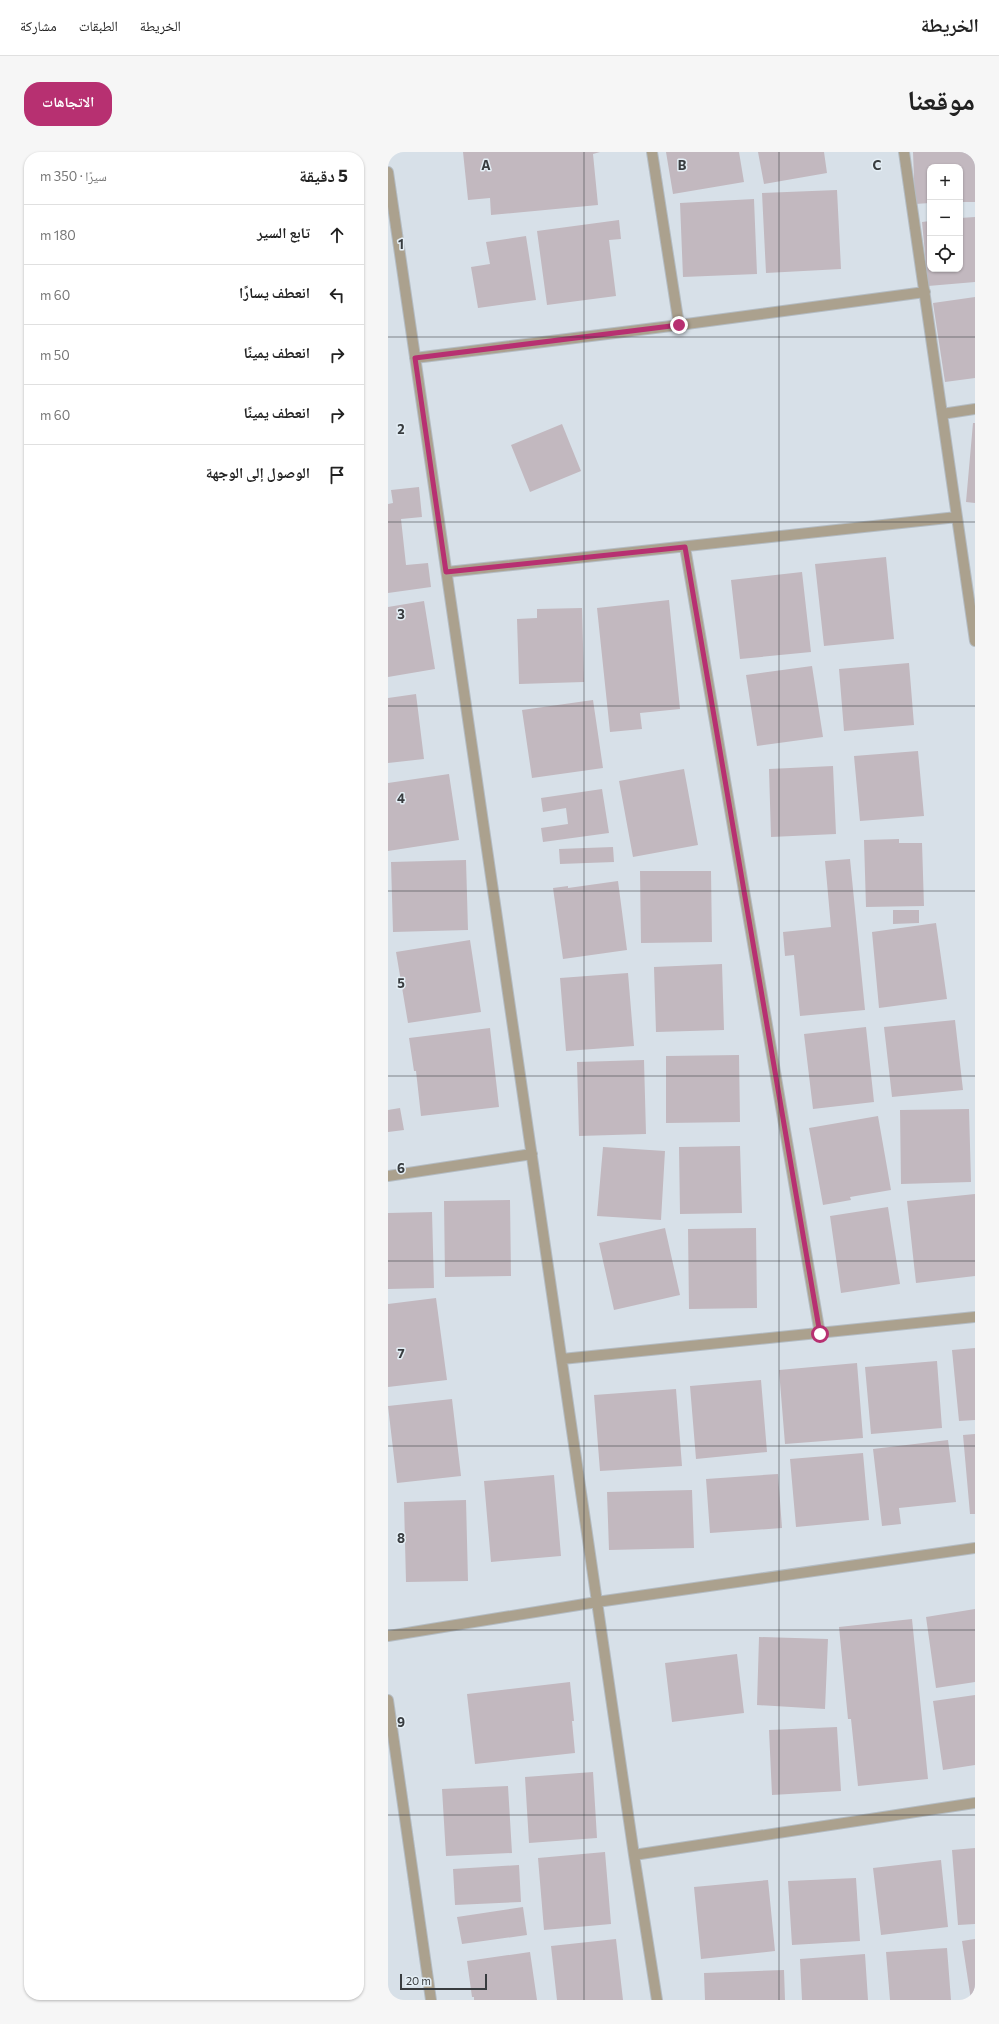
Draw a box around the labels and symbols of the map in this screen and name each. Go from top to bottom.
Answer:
text: A [481,157,491,173]
text: B [678,157,687,173]
text: C [873,157,882,173]
text: 1 [398,236,404,252]
route end [670,316,688,334]
text: 2 [397,421,405,437]
text: 3 [397,606,405,622]
text: 4 [397,790,405,806]
text: 5 [397,975,405,991]
text: 6 [397,1160,405,1176]
route start [811,1325,829,1343]
text: 7 [397,1345,405,1361]
text: 8 [397,1530,405,1546]
text: 9 [397,1714,405,1730]
scale bar [400,1972,487,1991]

